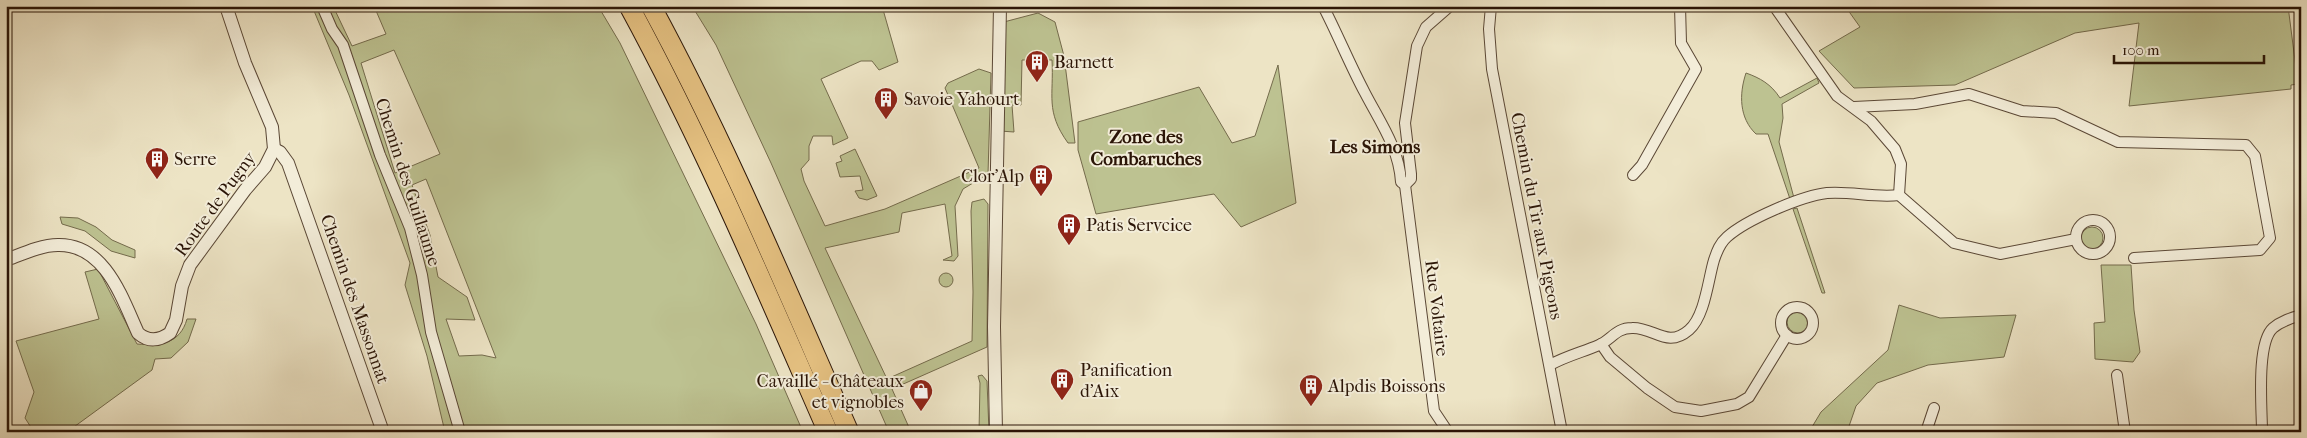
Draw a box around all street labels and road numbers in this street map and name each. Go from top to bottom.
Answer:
street label: Chemin des Guillaume [370,96,445,269]
street label: Chemin du Tir aux Pigeons [1506,111,1567,322]
street label: Route de Pugny [171,147,261,261]
street label: Chemin des Massonnat [316,212,394,387]
street label: Rue Voltaire [1420,259,1453,357]

